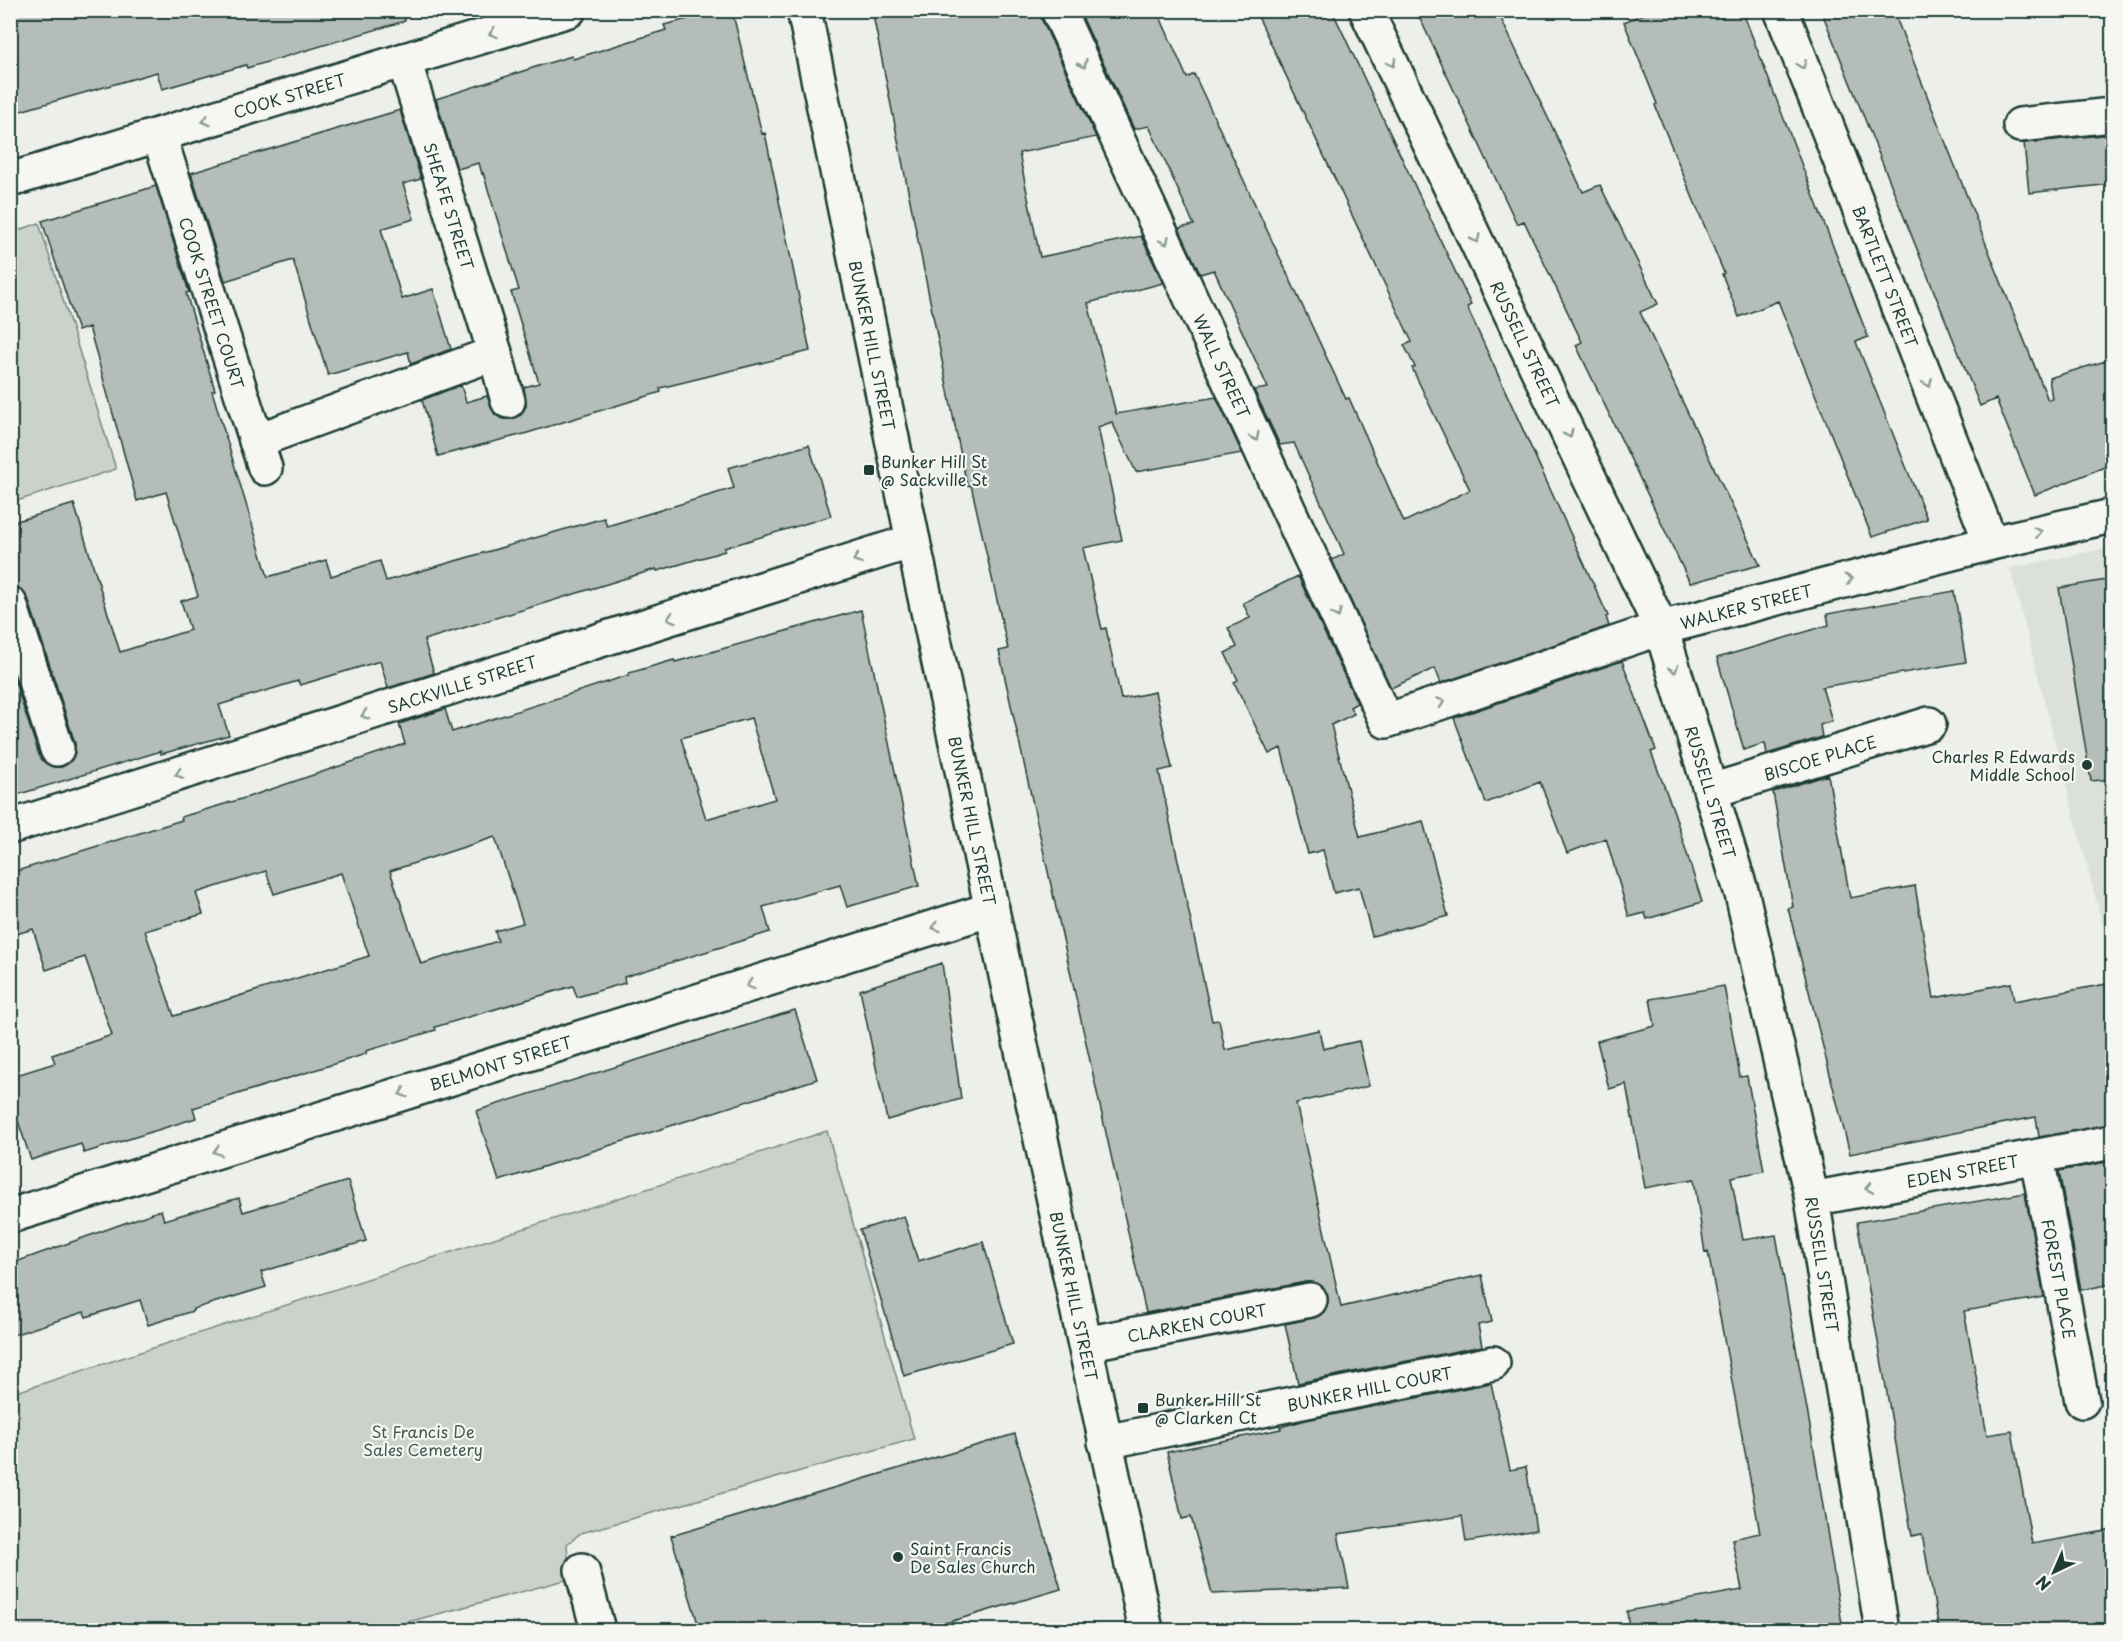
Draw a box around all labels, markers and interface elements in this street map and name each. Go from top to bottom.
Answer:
one-way arrow [488,26,499,38]
one-way arrow [1075,57,1087,68]
one-way arrow [1384,57,1396,68]
one-way arrow [1795,59,1807,70]
street label: COOK STREET [230,67,348,123]
one-way arrow [201,114,212,126]
street label: SHEAFE STREET [418,140,480,273]
street label: BARTLETT STREET [1847,202,1925,351]
street label: COOK STREET COURT [174,214,251,392]
one-way arrow [1468,233,1480,244]
one-way arrow [1157,234,1169,245]
street label: BUNKER HILL STREET [844,258,902,432]
street label: RUSSELL STREET [1485,277,1566,411]
street label: WALL STREET [1188,310,1257,422]
one-way arrow [1920,377,1933,388]
one-way arrow [1561,428,1573,439]
one-way arrow [1248,430,1260,441]
place label: Bunker Hill St @ Sackville St [881,449,988,491]
marker: Bunker Hill St @ Sackville St [862,463,876,477]
one-way arrow [2033,526,2043,539]
one-way arrow [852,552,863,564]
one-way arrow [1844,574,1854,587]
street label: WALKER STREET [1677,578,1815,635]
one-way arrow [1329,607,1341,618]
one-way arrow [666,611,677,623]
street label: SACKVILLE STREET [384,649,540,719]
one-way arrow [1667,663,1679,674]
one-way arrow [1436,696,1446,709]
one-way arrow [360,708,371,720]
street label: RUSSELL STREET [1679,722,1742,861]
street label: BISCOE PLACE [1761,729,1879,786]
street label: BUNKER HILL STREET [943,734,1003,907]
place label: Charles R Edwards Middle School [1931,744,2075,786]
marker: Charles R Edwards Middle School [2080,758,2094,772]
one-way arrow [174,767,185,779]
one-way arrow [931,919,942,932]
one-way arrow [745,978,756,990]
street label: BELMONT STREET [426,1029,575,1096]
one-way arrow [398,1086,409,1098]
one-way arrow [212,1144,223,1156]
street label: EDEN STREET [1904,1148,2021,1193]
one-way arrow [1865,1181,1875,1194]
street label: RUSSELL STREET [1800,1194,1846,1334]
street label: BUNKER HILL STREET [1045,1209,1104,1383]
street label: FOREST PLACE [2037,1217,2082,1341]
street label: CLARKEN COURT [1125,1297,1269,1347]
street label: BUNKER HILL COURT [1285,1360,1454,1417]
place label: Bunker Hill St @ Clarken Ct [1155,1387,1261,1429]
marker: Bunker Hill St @ Clarken Ct [1136,1401,1150,1415]
park label: St Francis De Sales Cemetery [363,1419,483,1461]
place label: Saint Francis De Sales Church [910,1536,1035,1578]
north arrow [2024,1542,2084,1602]
marker: Saint Francis De Sales Church [891,1550,905,1564]
text: N [2030,1570,2056,1597]

